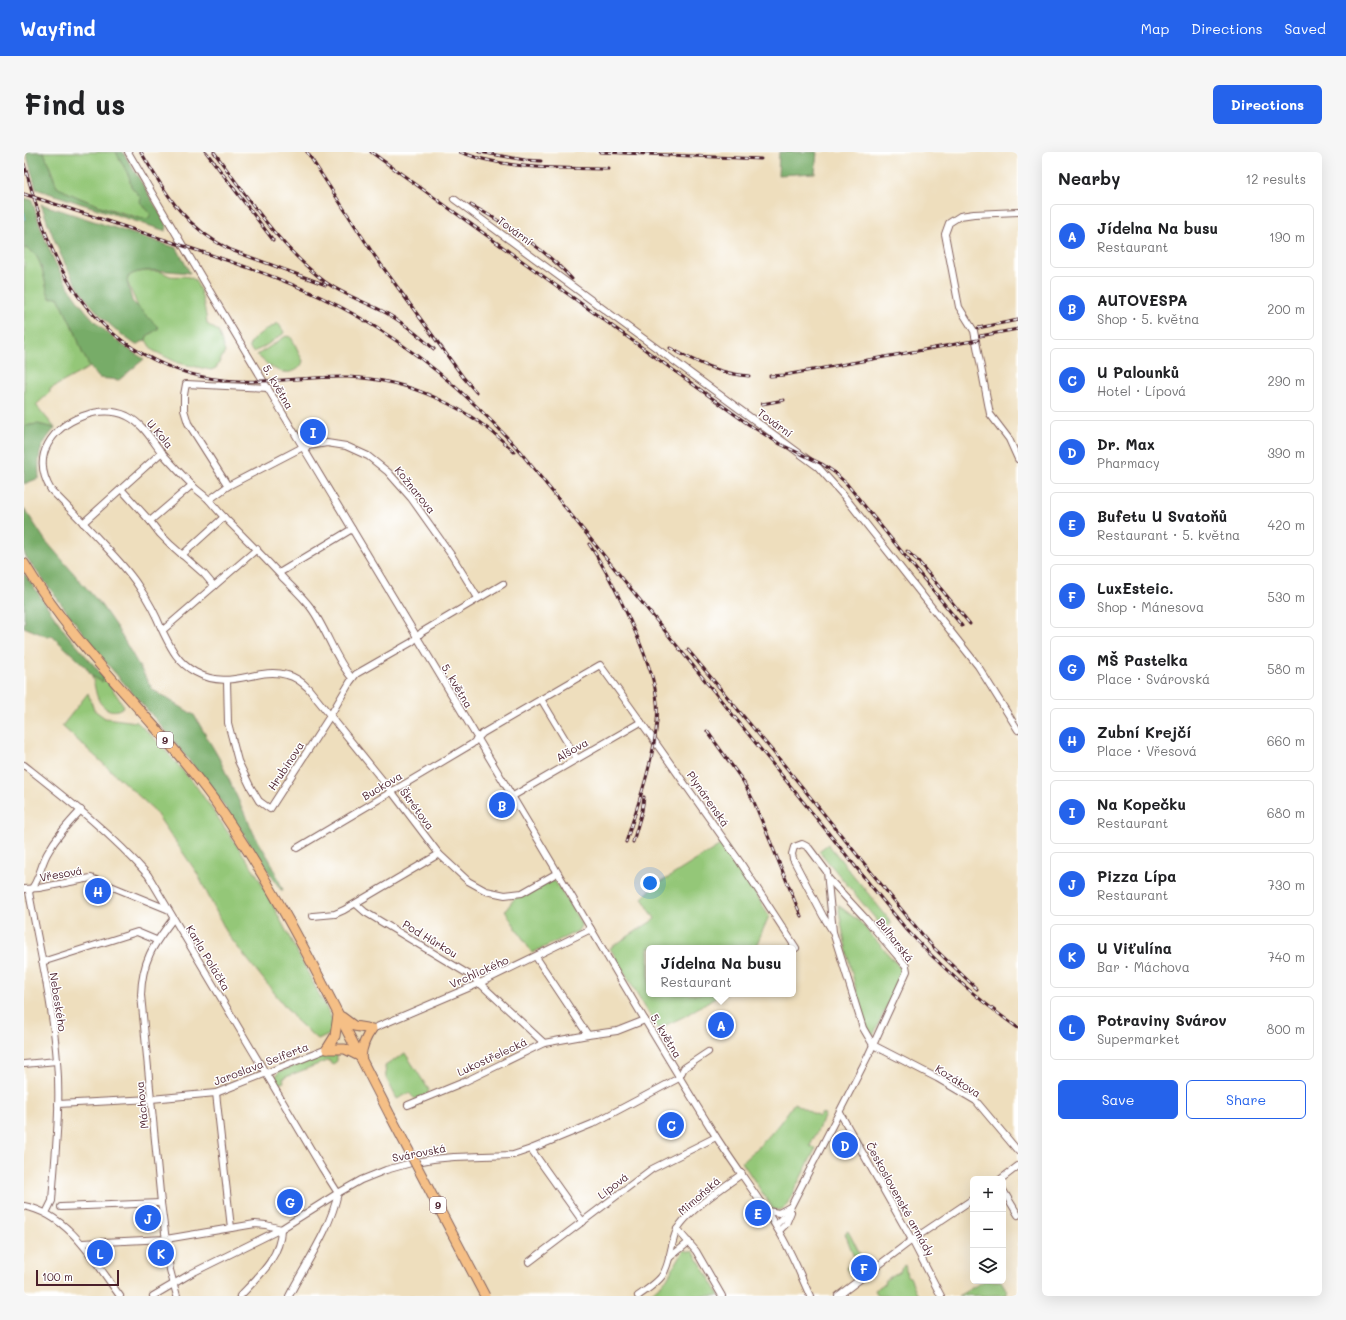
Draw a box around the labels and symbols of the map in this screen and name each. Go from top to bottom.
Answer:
street label: Tovární [495,213,536,248]
street label: 5. května [260,362,297,412]
street label: Tovární [755,405,796,440]
street label: U Kola [144,416,177,452]
pin: I [300,417,326,447]
street label: Kožnarova [392,463,439,517]
street label: 5. května [438,661,477,711]
road number: 9 [157,732,173,748]
street label: Alšova [553,734,591,765]
street label: Hrubínova [264,738,307,793]
street label: Buckova [359,768,405,803]
street label: Plynárenská [684,768,733,830]
street label: Škrétova [397,785,438,833]
pin: B [489,790,515,820]
street label: Vřesová [38,862,84,885]
your location [640,873,660,893]
pin: H [85,876,111,906]
street label: Bulharská [873,914,917,965]
street label: Pod Hůrkou [400,916,460,961]
street label: Karla Poláčka [183,922,234,994]
street label: Vrchlického [447,952,511,991]
street label: Nebeského [46,971,71,1033]
pin: A [708,1010,734,1040]
street label: 5. května [647,1011,686,1061]
street label: Lukostřelecká [454,1034,529,1079]
street label: Jaroslava Seiferta [211,1038,311,1089]
street label: Kozákova [933,1061,984,1101]
street label: Máchova [132,1081,151,1129]
pin: C [658,1110,684,1140]
pin: D [832,1130,858,1160]
street label: Československé armády [863,1139,938,1259]
street label: Svárovská [391,1140,447,1165]
street label: Lípová [594,1169,631,1202]
street label: Mimoňská [674,1173,723,1218]
pin: G [277,1187,303,1217]
road number: 9 [430,1197,446,1213]
pin: E [745,1198,771,1228]
pin: J [135,1203,161,1233]
pin: L [87,1238,113,1268]
pin: K [148,1238,174,1268]
pin: F [851,1253,877,1283]
scale bar [36,1268,119,1287]

